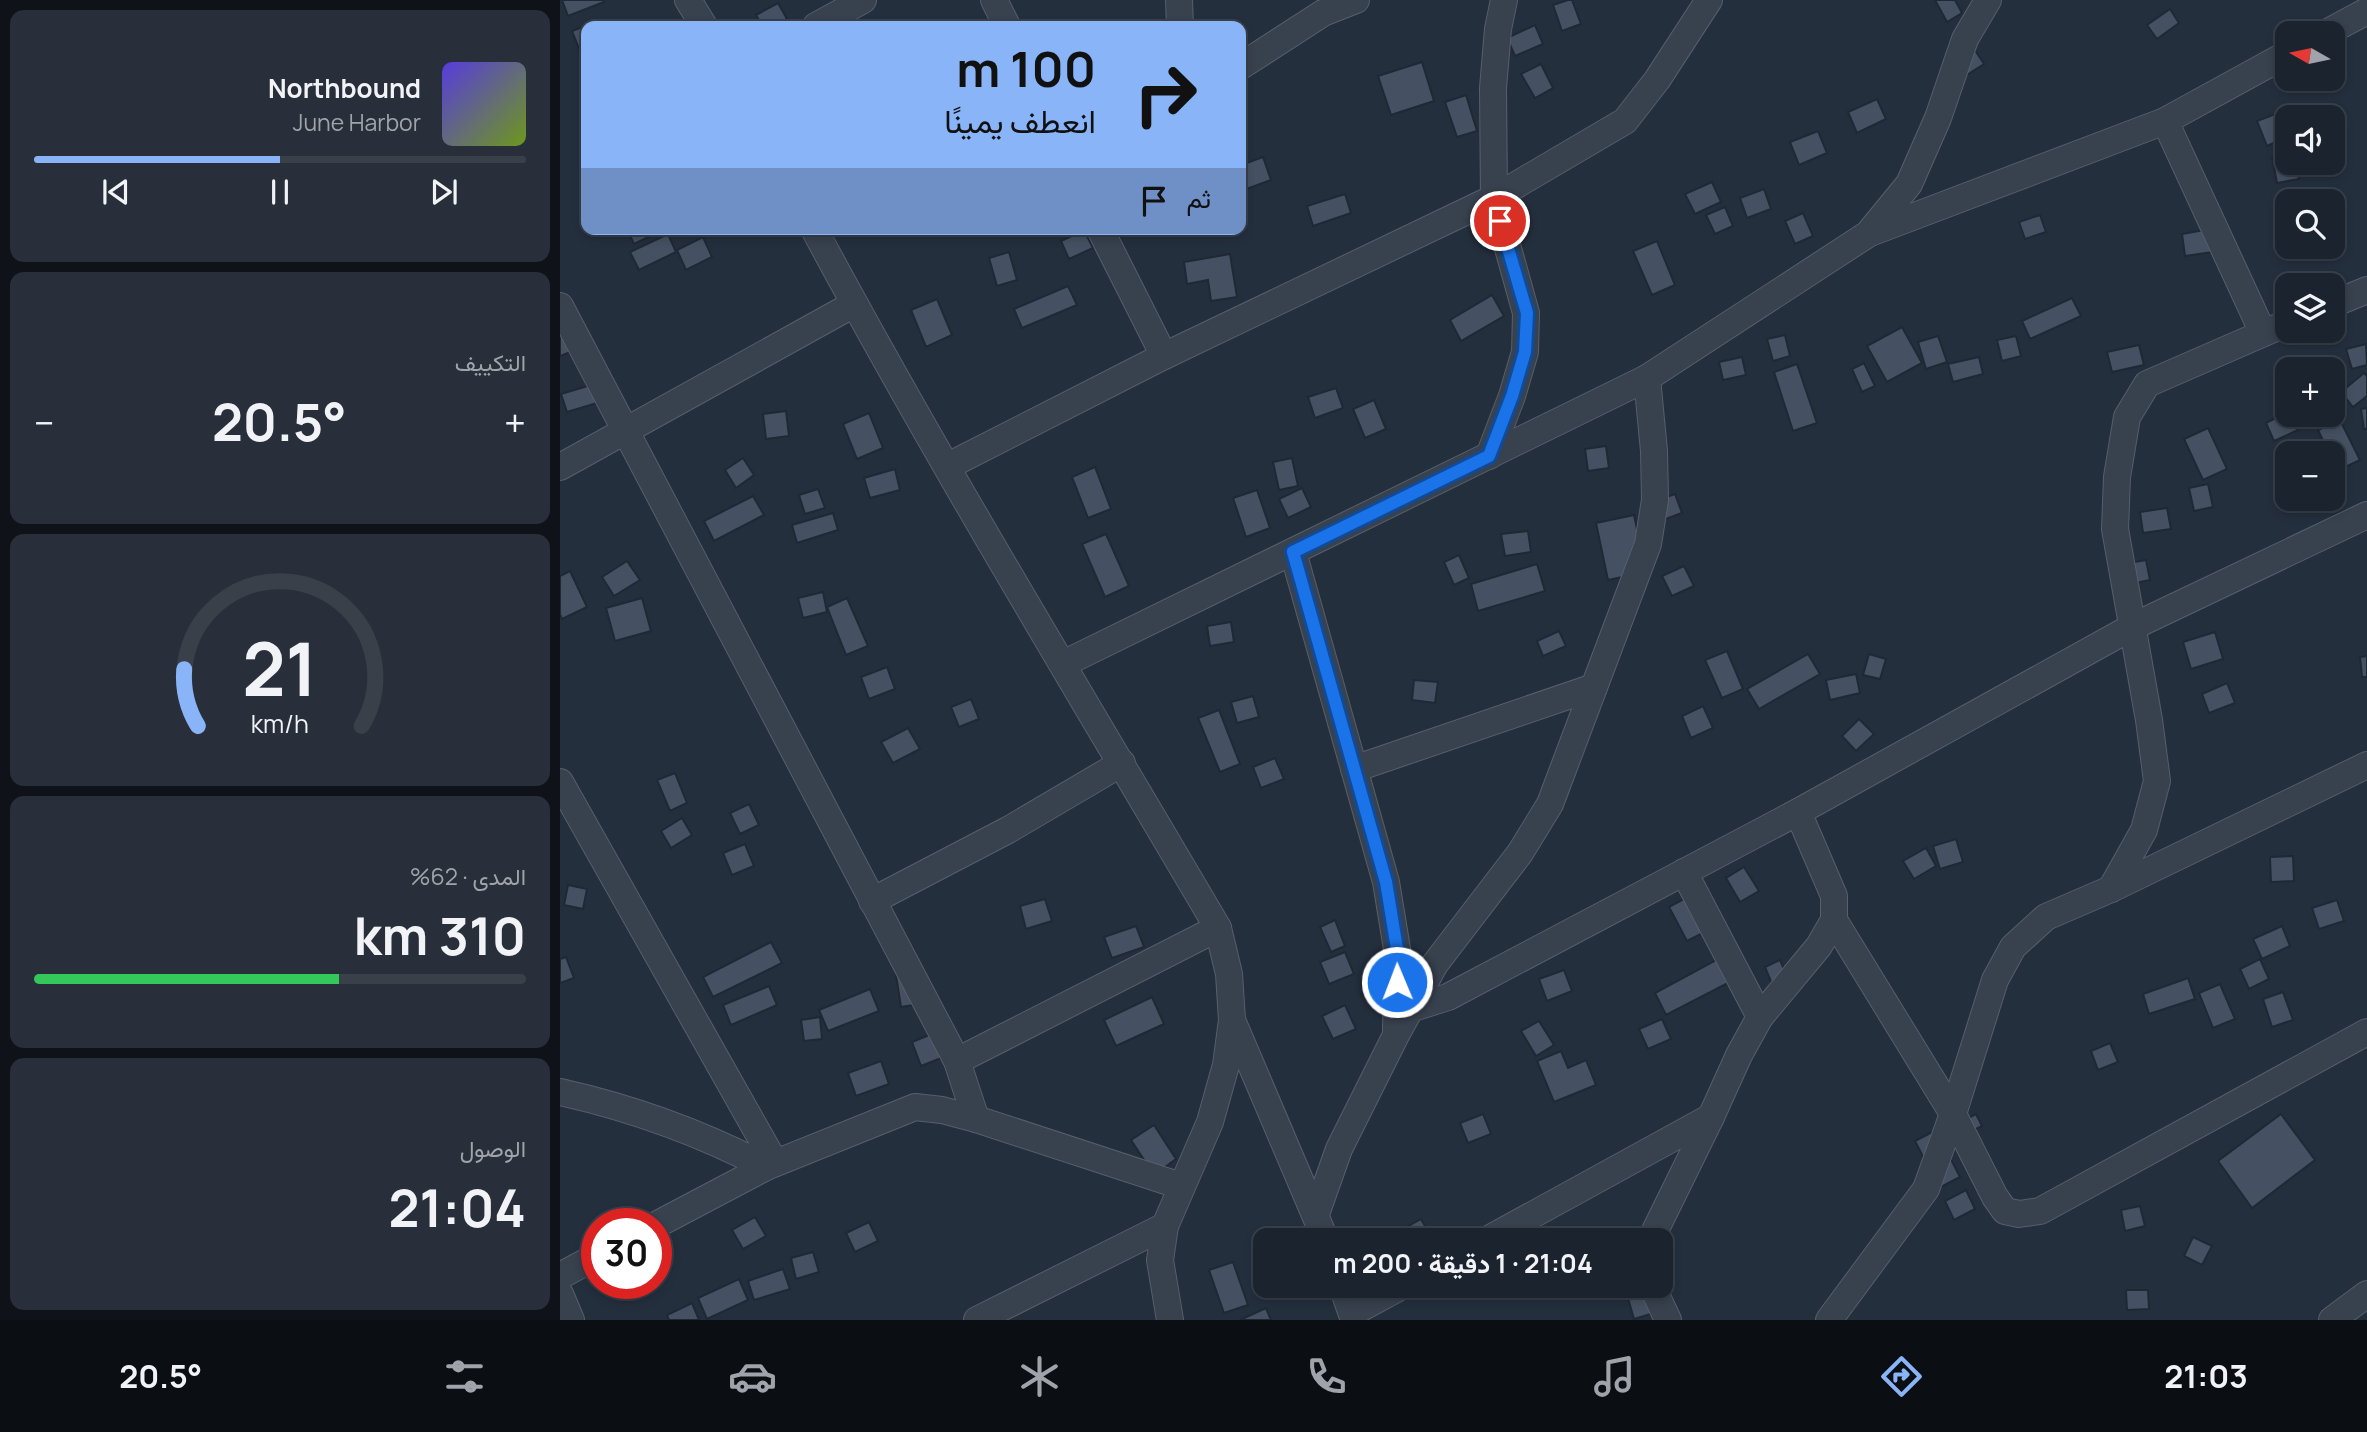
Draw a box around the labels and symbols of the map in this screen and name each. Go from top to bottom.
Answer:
north arrow [2275,21,2345,91]
pin [1470,191,1530,251]
position arrow [1360,945,1434,1019]
speed limit sign: 30 [581,1208,672,1299]

